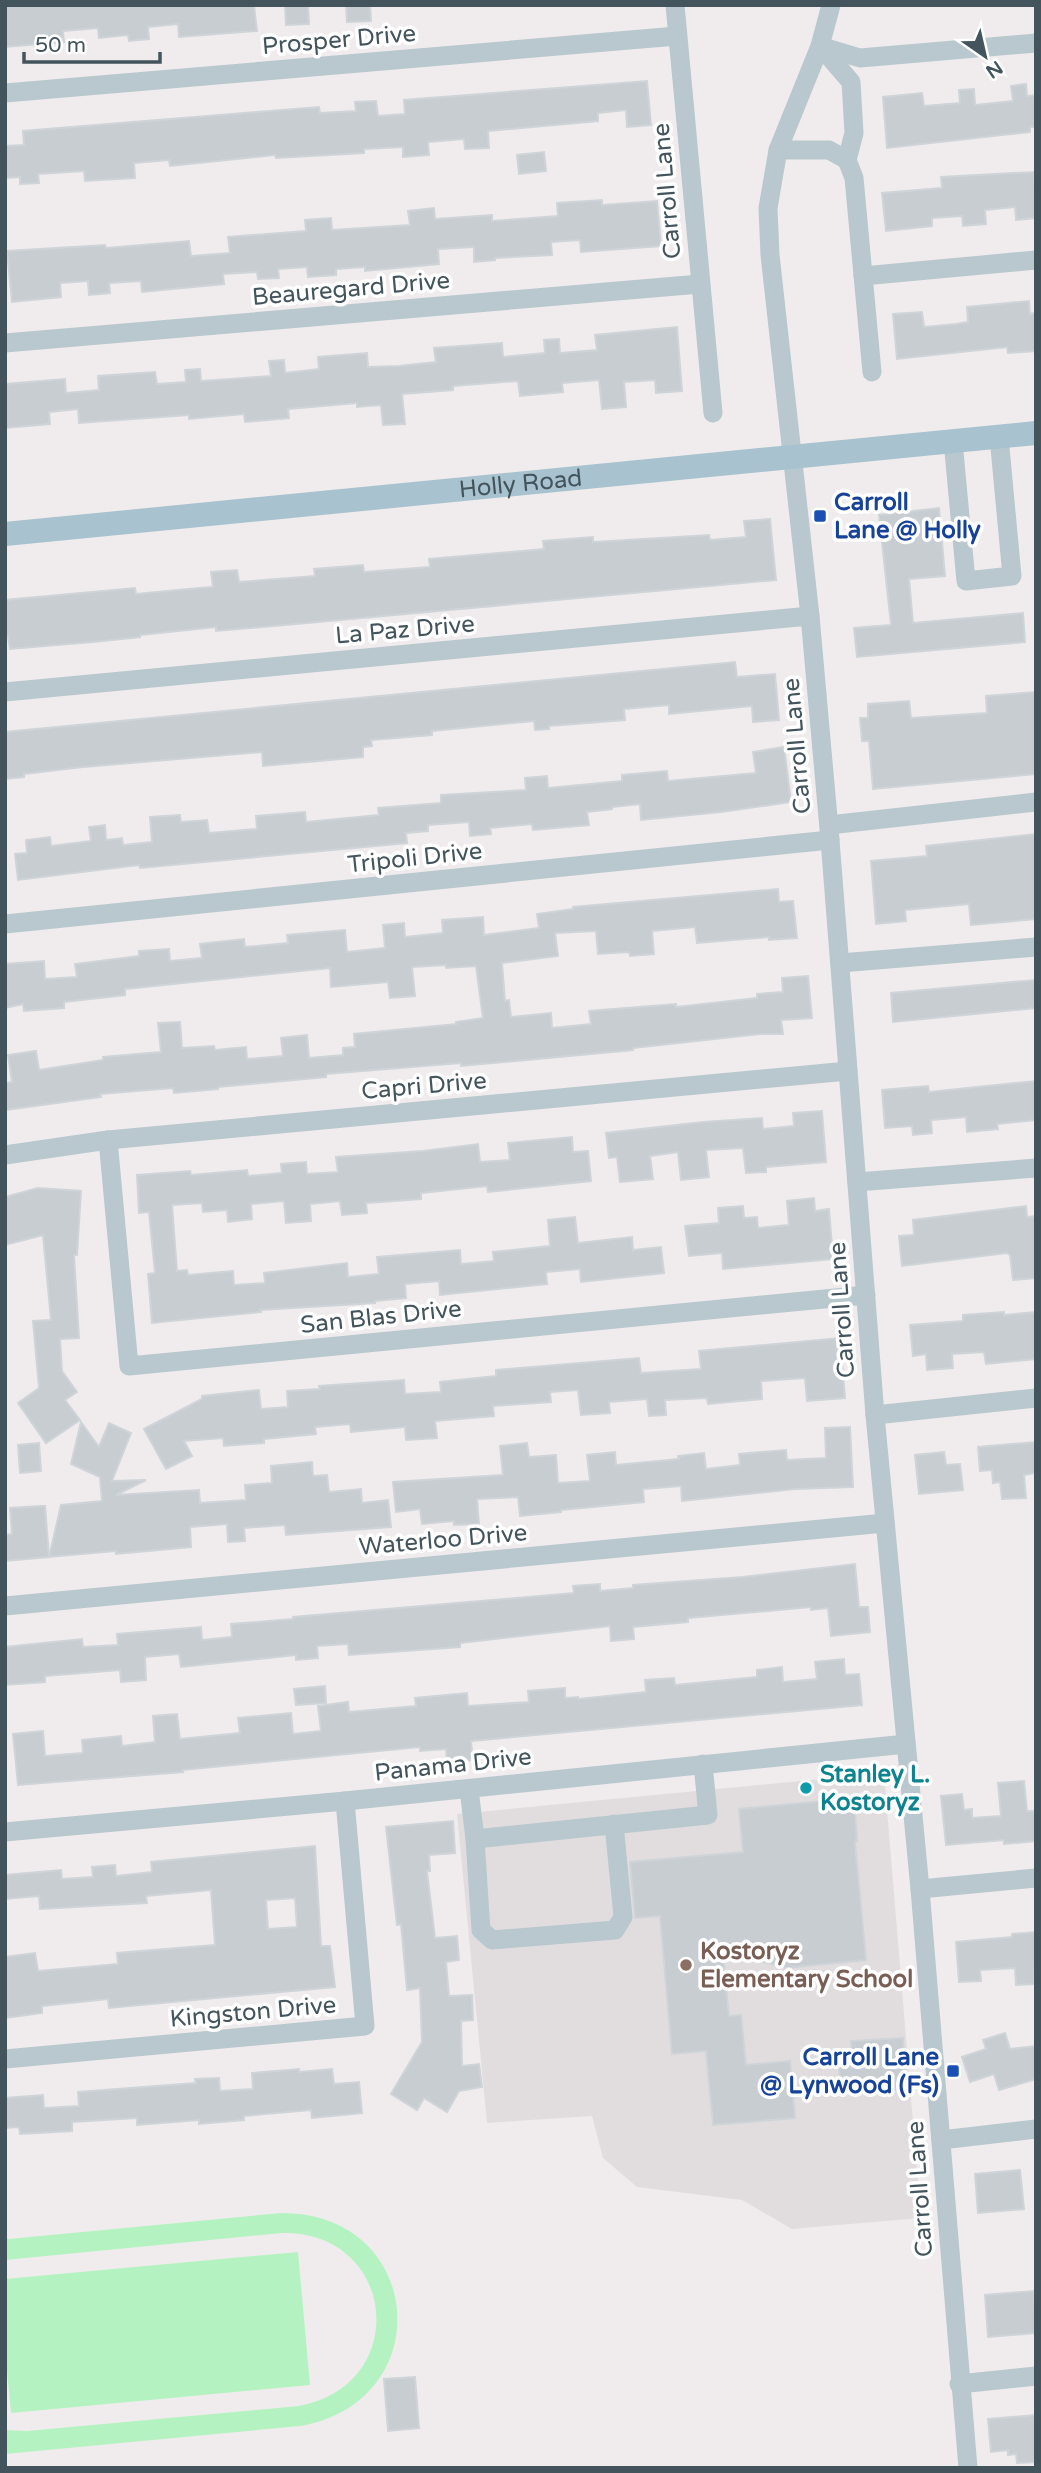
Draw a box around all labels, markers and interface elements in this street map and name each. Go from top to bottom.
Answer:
street label: Prosper Drive [261,19,417,61]
scale bar [24,21,161,65]
north arrow [950,21,1020,91]
text: 50 m [35,33,86,58]
text: N [981,56,1006,83]
street label: Carroll Lane [647,122,687,260]
street label: Beauregard Drive [251,266,451,312]
street label: Holly Road [457,463,584,504]
place label: Carroll Lane @ Holly [834,488,981,545]
marker: Carroll Lane @ Holly [812,508,828,524]
street label: La Paz Drive [334,609,476,651]
street label: Carroll Lane [777,677,817,815]
street label: Tripoli Drive [346,837,484,879]
street label: Capri Drive [360,1066,488,1106]
street label: Carroll Lane [823,1241,861,1379]
street label: San Blas Drive [299,1294,463,1340]
street label: Waterloo Drive [358,1518,528,1562]
street label: Panama Drive [373,1742,533,1788]
place label: Stanley L. Kostoryz [820,1760,930,1817]
marker: Stanley L. Kostoryz [798,1780,814,1796]
place label: Kostoryz Elementary School [700,1937,913,1994]
marker: Kostoryz Elementary School [678,1957,694,1973]
street label: Kingston Drive [169,1990,337,2034]
place label: Carroll Lane @ Lynwood (Fs) [760,2043,939,2100]
marker: Carroll Lane @ Lynwood (Fs) [945,2063,961,2079]
street label: Carroll Lane [901,2120,939,2258]

